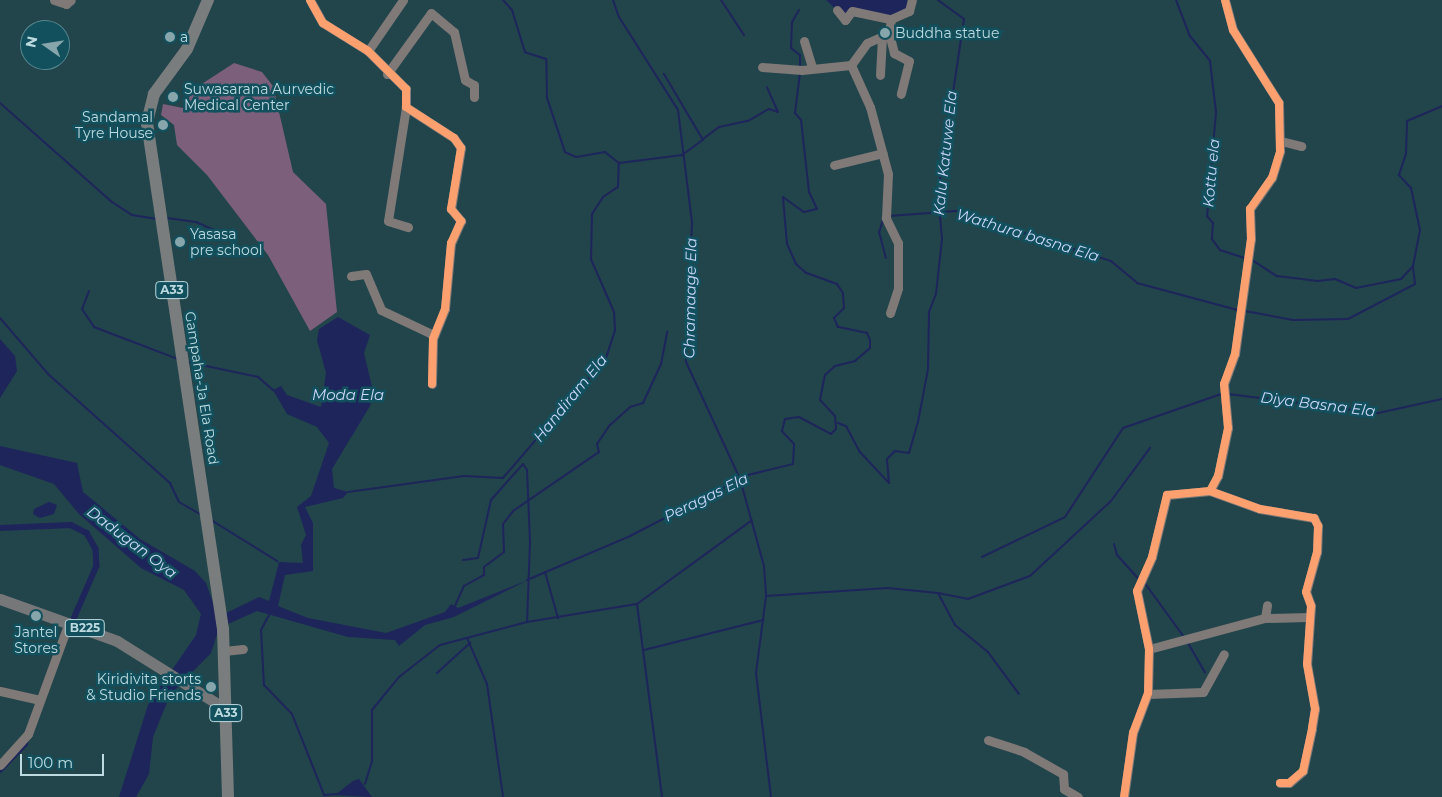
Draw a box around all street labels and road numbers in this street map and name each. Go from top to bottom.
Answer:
road number: A33 [154,280,190,300]
street label: Gampaha-Ja Ela Road [182,310,222,466]
road number: B225 [64,618,106,638]
road number: A33 [208,704,244,722]

